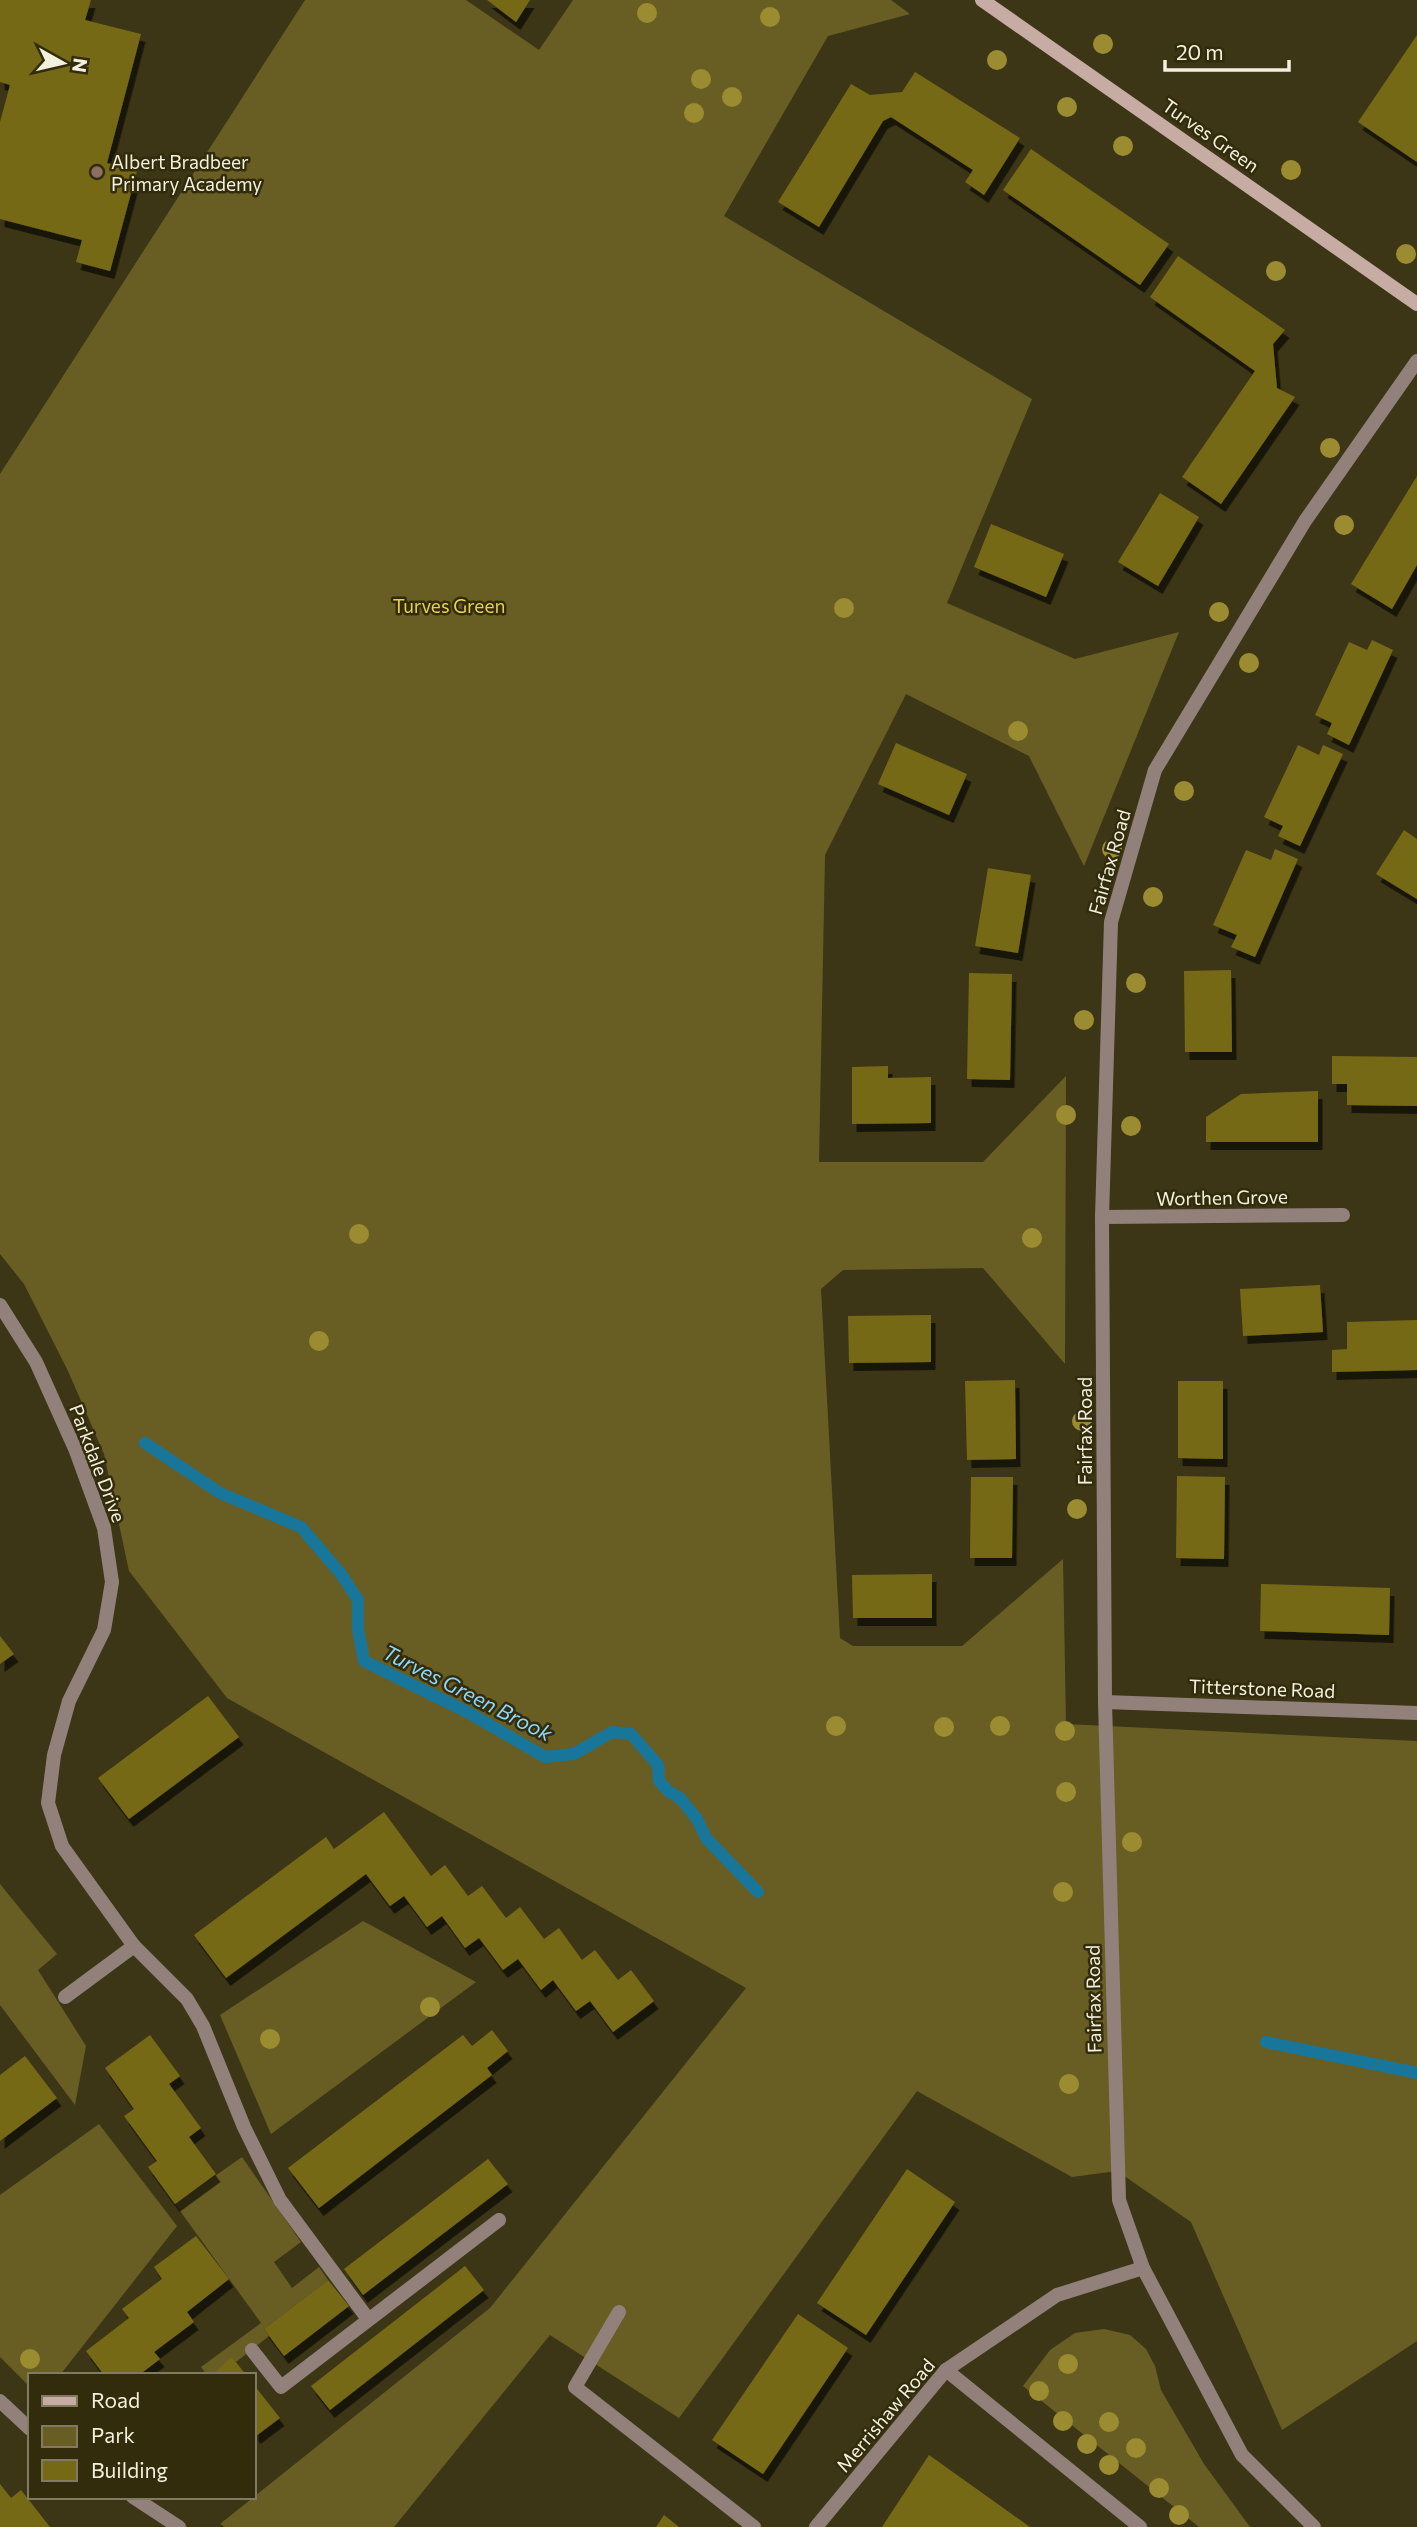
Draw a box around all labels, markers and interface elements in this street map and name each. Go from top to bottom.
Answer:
north arrow [28,28,98,98]
scale bar [1165,28,1289,72]
text: 20 m [1176,39,1224,64]
text: N [68,57,93,74]
street label: Turves Green [1158,93,1264,177]
place label: Albert Bradbeer Primary Academy [111,150,262,195]
marker: Albert Bradbeer Primary Academy [89,164,105,180]
park label: Turves Green [393,594,505,617]
street label: Fairfax Road [1083,807,1135,917]
street label: Worthen Grove [1156,1184,1288,1210]
street label: Fairfax Road [1073,1377,1096,1485]
street label: Parkdale Drive [65,1401,131,1525]
water label: Turves Green Brook [379,1638,557,1746]
street label: Titterstone Road [1188,1674,1336,1702]
street label: Fairfax Road [1081,1945,1105,2053]
street label: Merrishaw Road [831,2354,939,2476]
legend [28,2373,256,2499]
text: Road [91,2387,140,2412]
text: Park [91,2422,135,2447]
text: Building [91,2457,168,2482]

